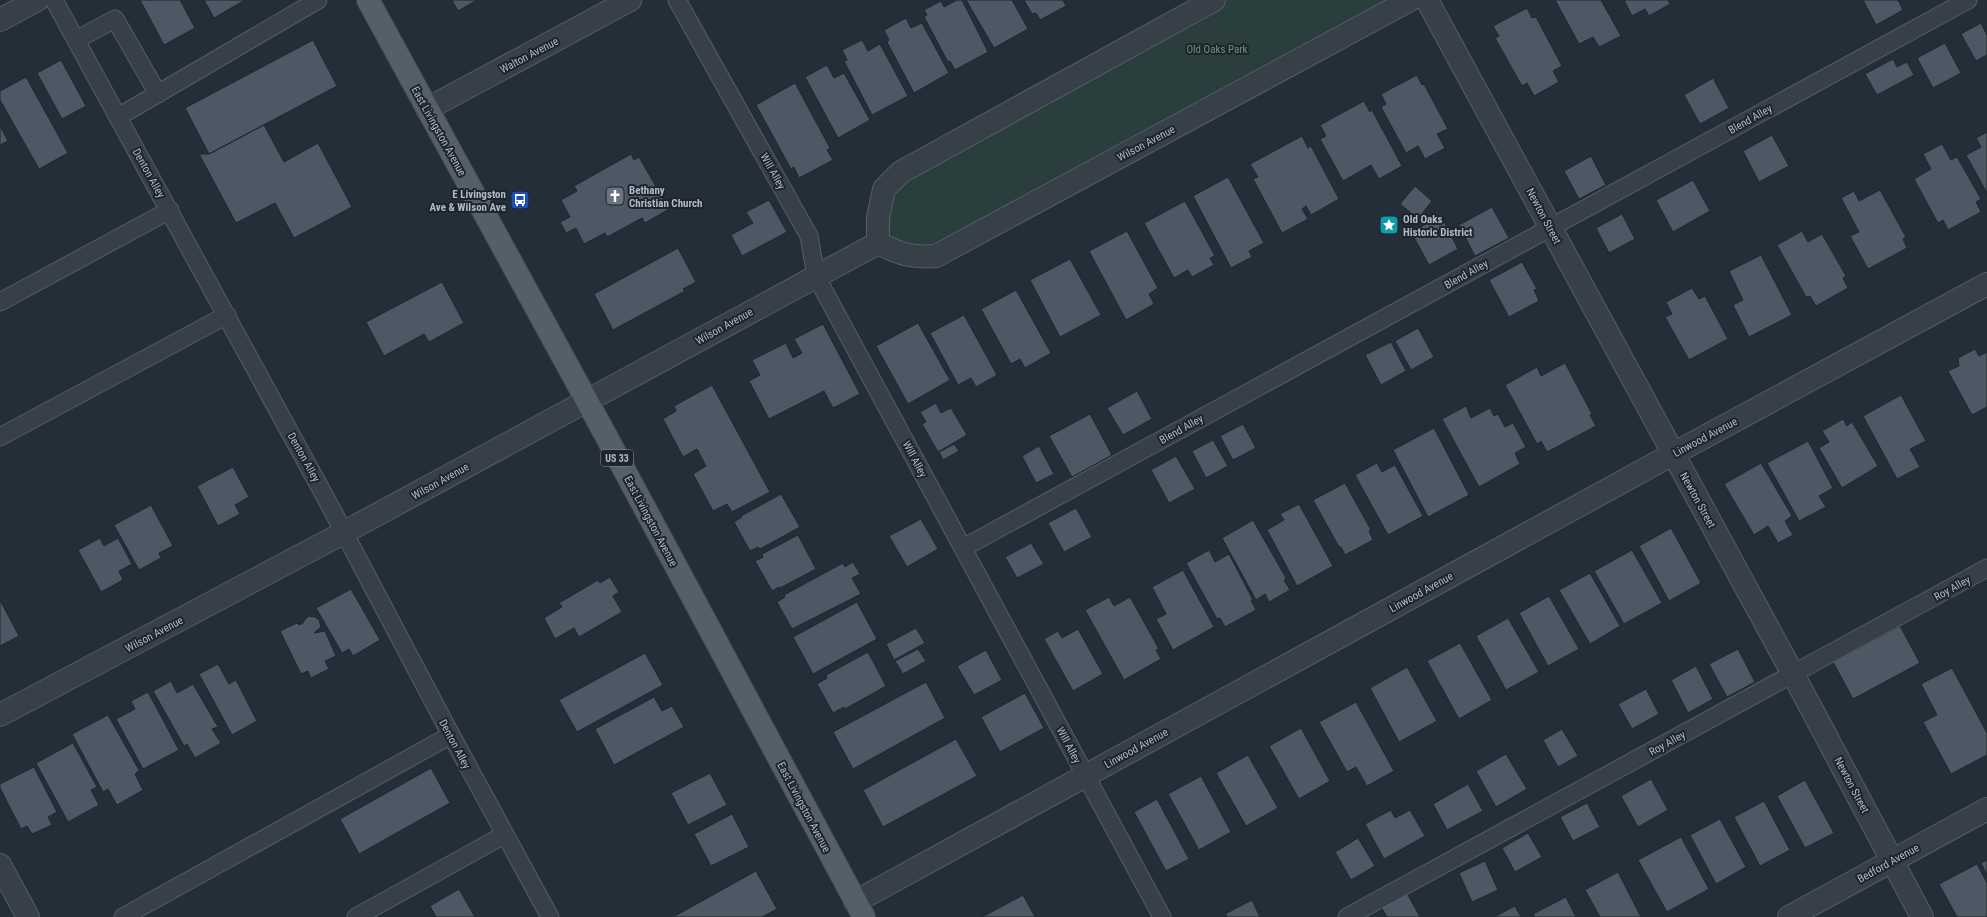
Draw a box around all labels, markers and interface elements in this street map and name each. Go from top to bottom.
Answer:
street label: Walton Avenue [498,35,561,76]
park label: Old Oaks Park [1186,43,1248,56]
street label: East Livingston Avenue [409,84,469,178]
street label: Blend Alley [1726,102,1775,137]
street label: Wilson Avenue [1115,123,1177,164]
street label: Denton Alley [130,146,168,201]
street label: Will Alley [757,151,788,192]
place label: Bethany Christian Church [629,184,702,210]
church icon: Bethany Christian Church [604,185,626,207]
street label: Newton Street [1523,186,1564,246]
place label: E Livingston Ave & Wilson Ave [429,188,506,214]
bus stop icon: E Livingston Ave & Wilson Ave [509,189,531,211]
place label: Old Oaks Historic District [1403,213,1473,239]
place icon: Old Oaks Historic District [1378,214,1400,236]
street label: Blend Alley [1442,257,1491,292]
street label: Wilson Avenue [693,305,755,348]
street label: Blend Alley [1157,412,1206,447]
street label: Linwood Avenue [1671,415,1740,460]
street label: Denton Alley [285,430,323,485]
street label: Will Alley [900,439,930,480]
road number: US 33 [601,450,633,466]
street label: Wilson Avenue [409,460,471,503]
street label: Newton Street [1677,470,1718,530]
street label: East Livingston Avenue [621,474,680,569]
street label: Linwood Avenue [1387,570,1455,615]
street label: Roy Alley [1932,573,1973,604]
street label: Wilson Avenue [123,614,185,655]
street label: Denton Alley [436,717,473,772]
street label: Will Alley [1054,725,1084,766]
street label: Linwood Avenue [1102,726,1170,771]
street label: Roy Alley [1647,728,1688,759]
street label: Newton Street [1831,755,1872,815]
street label: East Livingston Avenue [774,760,833,855]
street label: Bedford Avenue [1855,841,1921,886]

